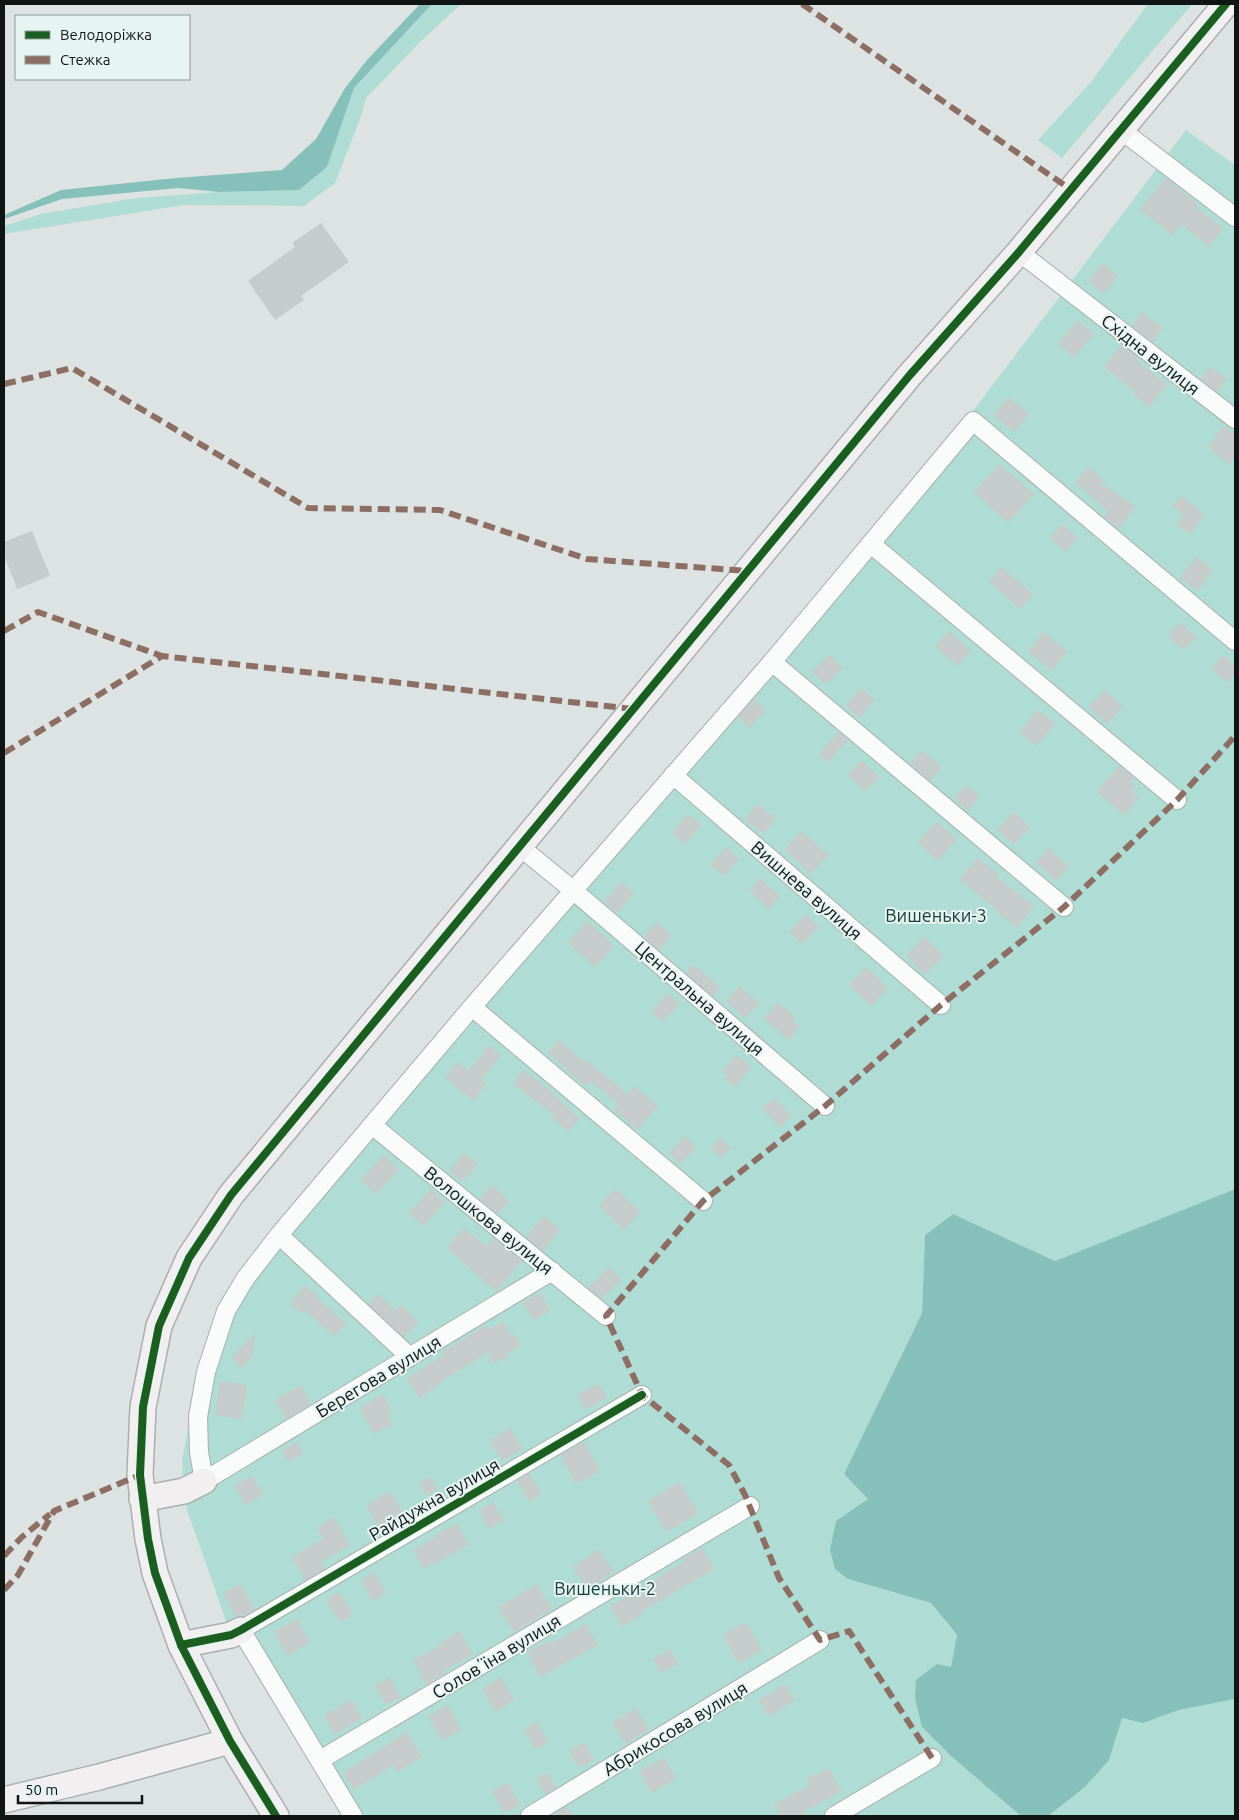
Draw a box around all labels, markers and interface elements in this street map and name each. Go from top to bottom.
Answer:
legend [15,15,190,80]
text: Велодоріжка [60,26,152,43]
text: Стежка [60,51,110,68]
street label: Східна вулиця [1098,310,1204,398]
street label: Вишнева вулиця [748,837,866,943]
park label: Вишеньки-3 [885,905,987,925]
street label: Центральна вулиця [631,937,769,1059]
street label: Волошкова вулиця [421,1162,557,1278]
street label: Берегова вулиця [312,1331,444,1421]
street label: Райдужна вулиця [365,1454,503,1544]
park label: Вишеньки-2 [554,1578,656,1598]
street label: Соловʼїна вулиця [428,1610,564,1702]
street label: Абрикосова вулиця [599,1677,751,1779]
scale bar [18,1772,141,1804]
text: 50 m [25,1781,58,1798]

